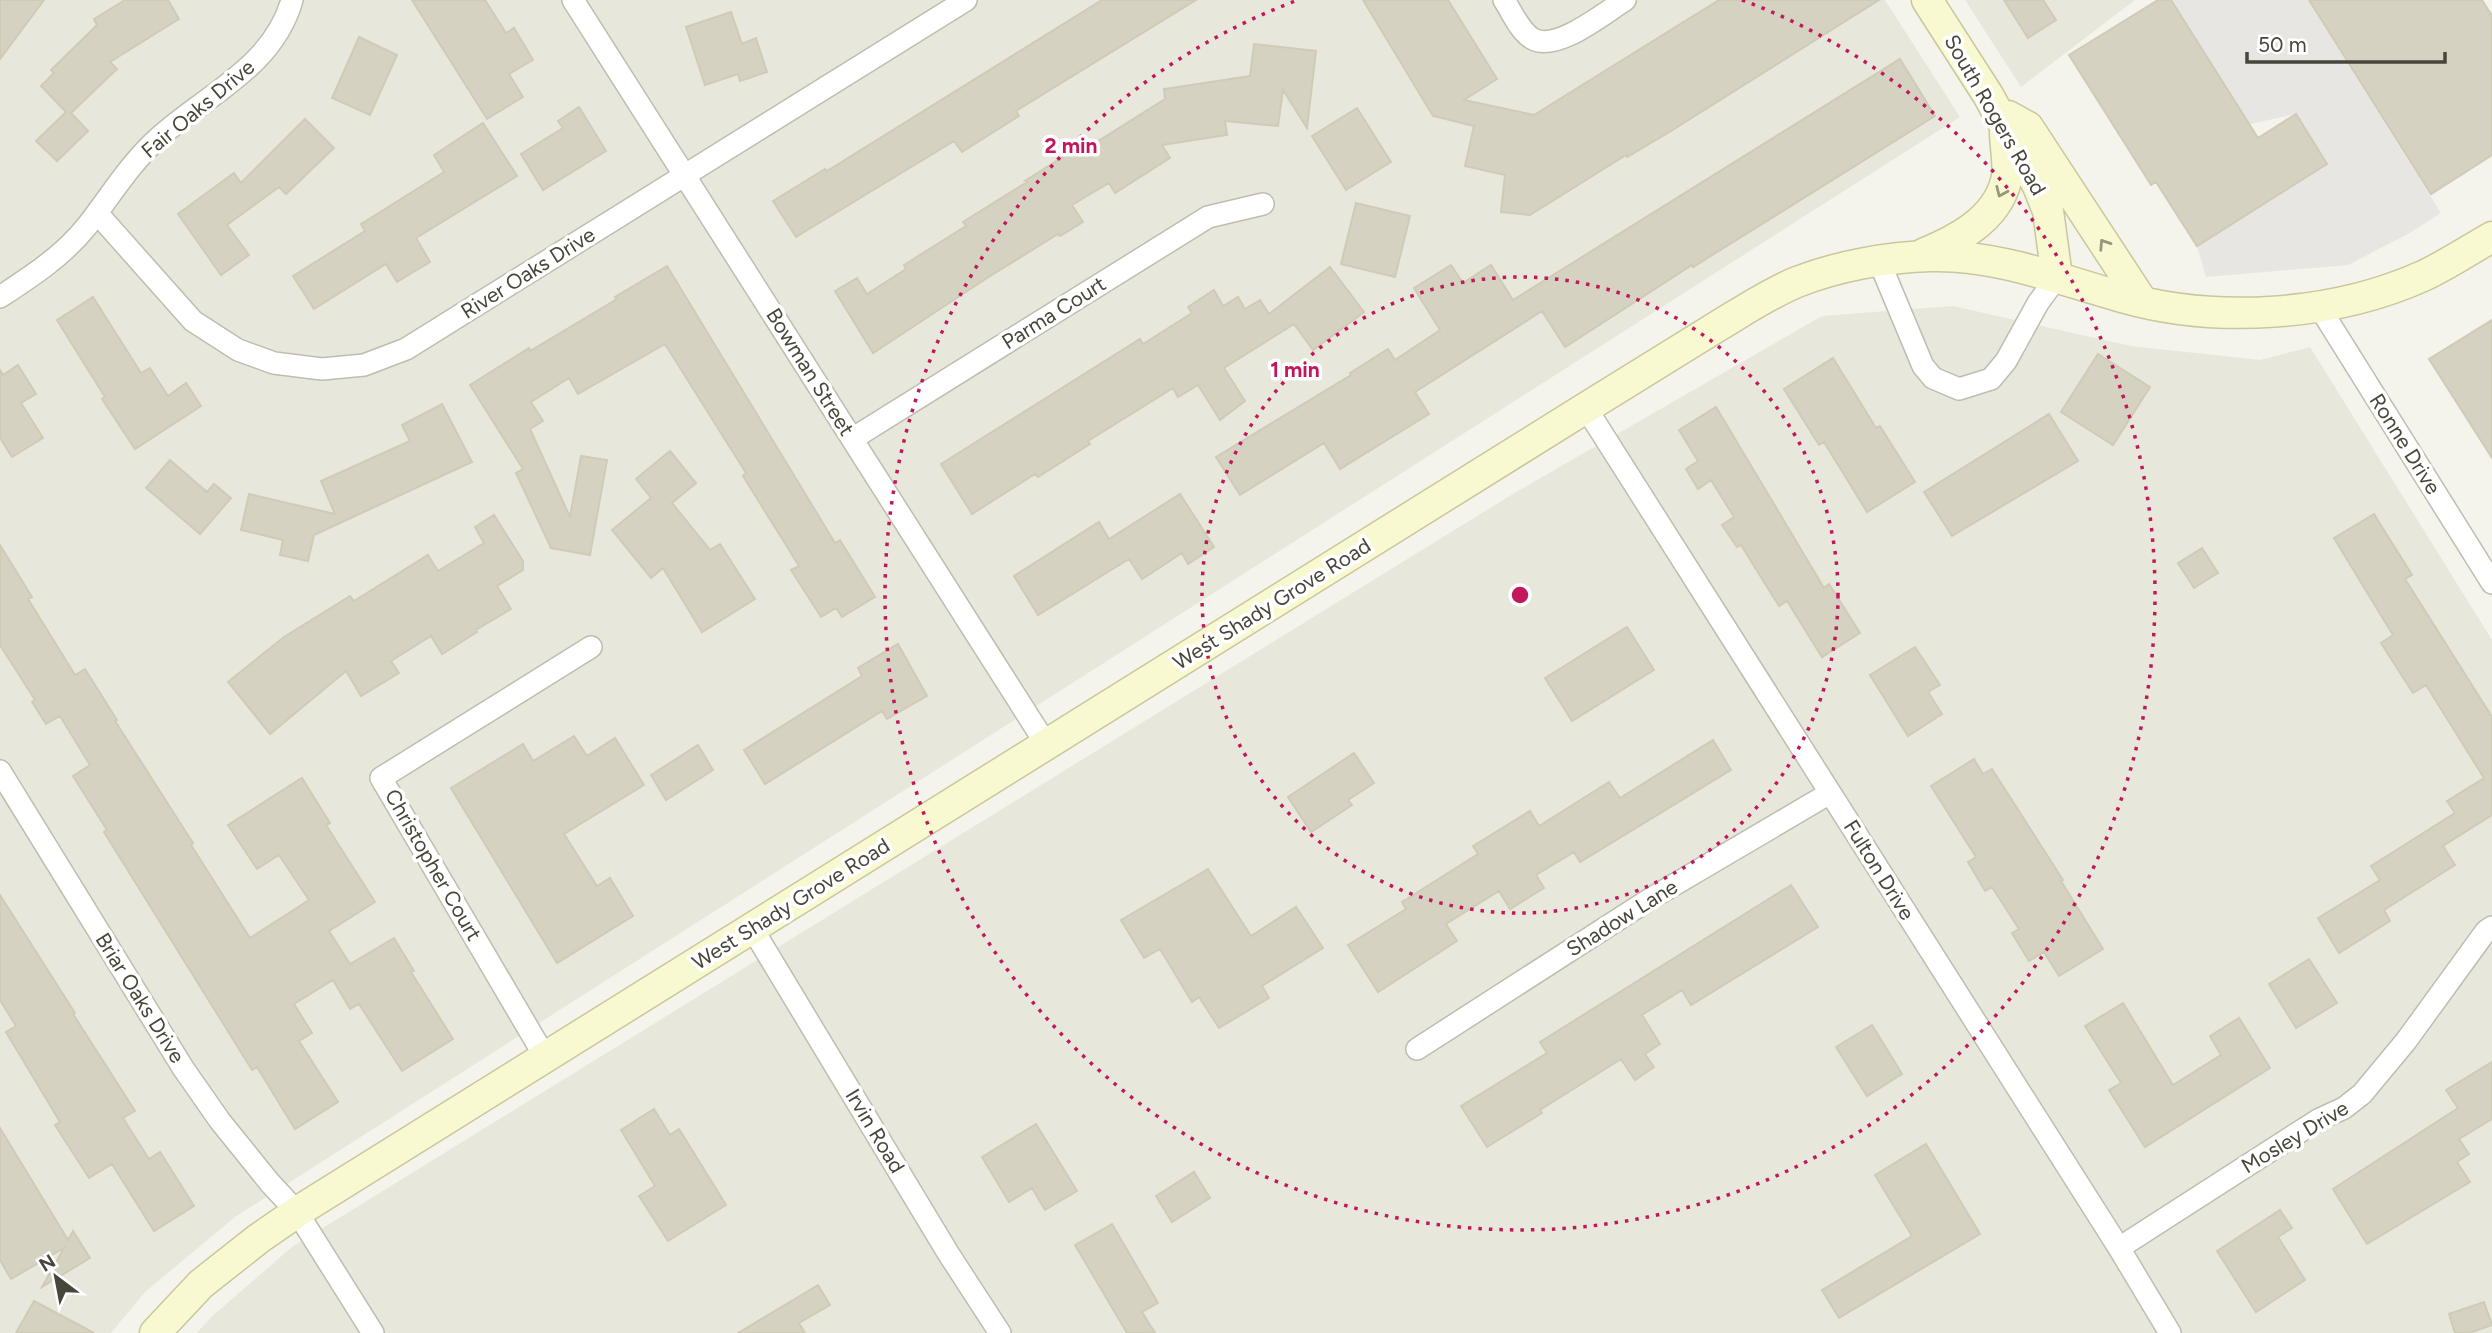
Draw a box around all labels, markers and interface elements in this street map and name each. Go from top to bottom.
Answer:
scale bar [2247,21,2445,65]
street label: South Rogers Road [1939,30,2052,199]
text: 50 m [2258,32,2307,57]
street label: Fair Oaks Drive [136,54,259,163]
text: 2 min [1045,133,1097,158]
one-way arrow [1995,185,2009,197]
street label: River Oaks Drive [456,221,599,324]
one-way arrow [2100,239,2113,252]
street label: Parma Court [997,271,1110,354]
street label: Bowman Street [761,303,860,440]
text: 1 min [1270,357,1320,382]
street label: Ronne Drive [2365,389,2446,499]
street label: West Shady Grove Road [1168,533,1375,675]
centre of rings [1508,583,1532,607]
street label: Christopher Court [380,785,487,945]
street label: Fulton Drive [1839,815,1920,924]
street label: West Shady Grove Road [687,833,894,975]
street label: Shadow Lane [1562,874,1682,962]
street label: Briar Oaks Drive [90,928,190,1067]
street label: Irvin Road [841,1084,910,1177]
street label: Mosley Drive [2237,1095,2353,1178]
north arrow [21,1242,91,1312]
text: N [35,1249,60,1277]

